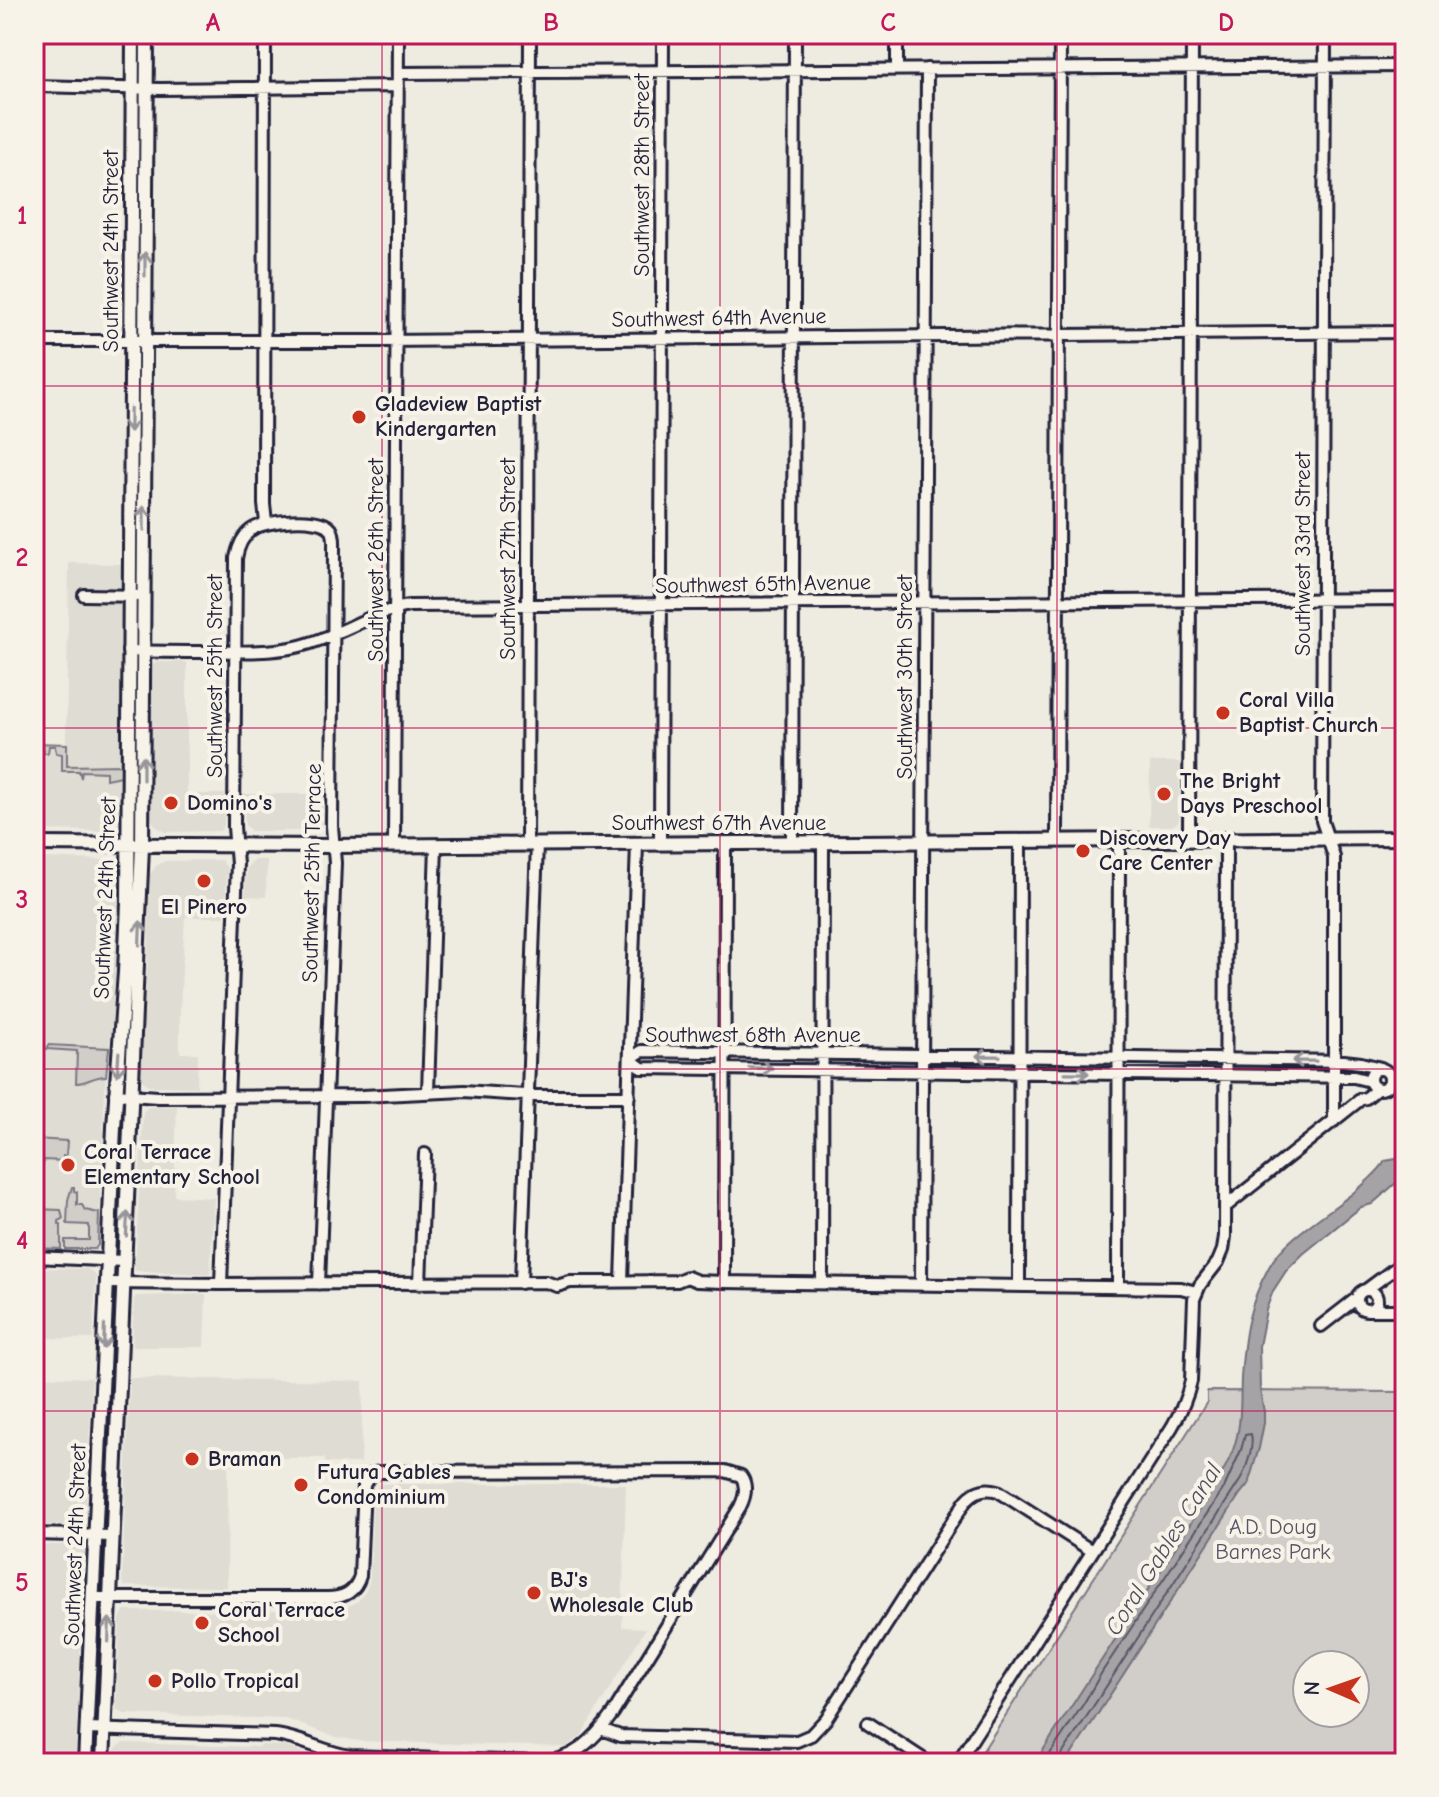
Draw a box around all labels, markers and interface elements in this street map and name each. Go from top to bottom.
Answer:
text: A [206,8,221,38]
text: B [543,8,559,38]
text: C [880,8,896,38]
text: D [1218,8,1234,38]
street label: Southwest 28th Street [629,73,655,277]
street label: Southwest 24th Street [98,149,124,352]
text: 1 [17,201,27,231]
one-way arrow [137,251,153,278]
street label: Southwest 64th Avenue [611,303,827,333]
place label: Gladeview Baptist Kindergarten [375,391,542,442]
one-way arrow [122,406,138,433]
marker: Gladeview Baptist Kindergarten [350,408,368,426]
street label: Southwest 33rd Street [1290,451,1316,656]
street label: Southwest 26th Street [363,457,389,662]
street label: Southwest 27th Street [495,457,521,660]
one-way arrow [136,505,152,532]
text: 2 [16,543,28,573]
street label: Southwest 65th Avenue [655,569,871,599]
street label: Southwest 25th Street [202,573,228,778]
street label: Southwest 30th Street [892,574,918,779]
place label: Coral Villa Baptist Church [1239,687,1378,738]
marker: Coral Villa Baptist Church [1214,704,1232,722]
one-way arrow [135,755,151,782]
street label: Southwest 25th Terrace [297,763,327,983]
place label: The Bright Days Preschool [1180,768,1323,819]
marker: The Bright Days Preschool [1155,785,1173,803]
place label: Domino's [187,790,272,816]
marker: Domino's [162,794,180,812]
street label: Southwest 24th Street [88,796,122,1000]
street label: Southwest 67th Avenue [612,810,826,836]
place label: Discovery Day Care Center [1099,825,1231,876]
marker: Discovery Day Care Center [1074,842,1092,860]
marker: El Pinero [195,872,213,890]
text: 3 [16,885,28,915]
place label: El Pinero [161,894,247,920]
one-way arrow [132,920,147,947]
street label: Southwest 68th Avenue [645,1022,861,1048]
one-way arrow [975,1048,1002,1064]
one-way arrow [110,1050,125,1077]
one-way arrow [1291,1053,1318,1069]
one-way arrow [747,1061,774,1076]
one-way arrow [1063,1065,1090,1080]
place label: Coral Terrace Elementary School [84,1139,260,1190]
marker: Coral Terrace Elementary School [59,1156,77,1174]
one-way arrow [119,1211,134,1238]
text: 4 [16,1226,28,1256]
one-way arrow [97,1323,112,1350]
street label: Southwest 24th Street [58,1443,92,1647]
place label: Braman [208,1446,281,1472]
marker: Braman [183,1450,201,1468]
water label: Coral Gables Canal [1099,1457,1228,1640]
place label: Futura Gables Condominium [317,1459,451,1510]
marker: Futura Gables Condominium [292,1476,310,1494]
park label: A.D. Doug Barnes Park [1215,1514,1331,1565]
place label: BJ's Wholesale Club [550,1567,693,1618]
text: 5 [15,1568,29,1598]
marker: BJ's Wholesale Club [525,1584,543,1602]
place label: Coral Terrace School [218,1597,345,1648]
marker: Coral Terrace School [193,1614,211,1632]
one-way arrow [101,1617,116,1644]
north arrow [1291,1649,1371,1729]
place label: Pollo Tropical [171,1668,299,1694]
marker: Pollo Tropical [146,1672,164,1690]
text: N [1299,1681,1325,1696]

